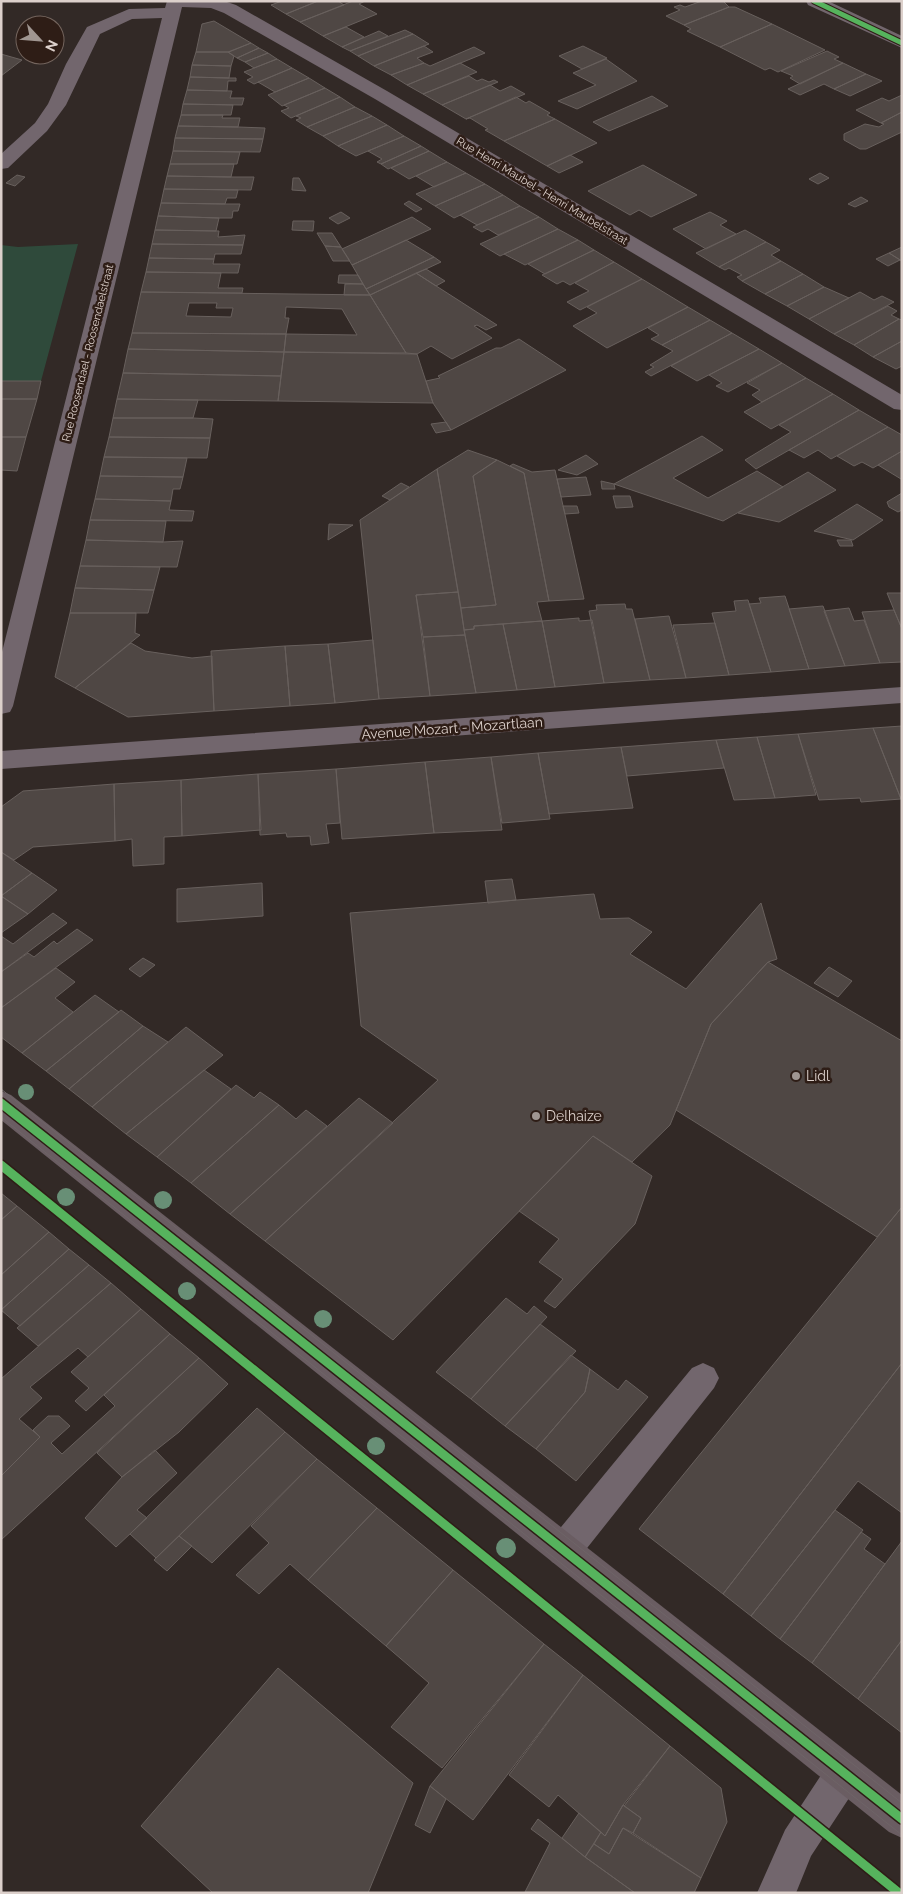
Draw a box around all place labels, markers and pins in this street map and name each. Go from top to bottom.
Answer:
place label: Lidl [806,1068,830,1084]
marker: Lidl [790,1070,802,1082]
place label: Delhaize [546,1108,602,1124]
marker: Delhaize [530,1110,542,1122]

